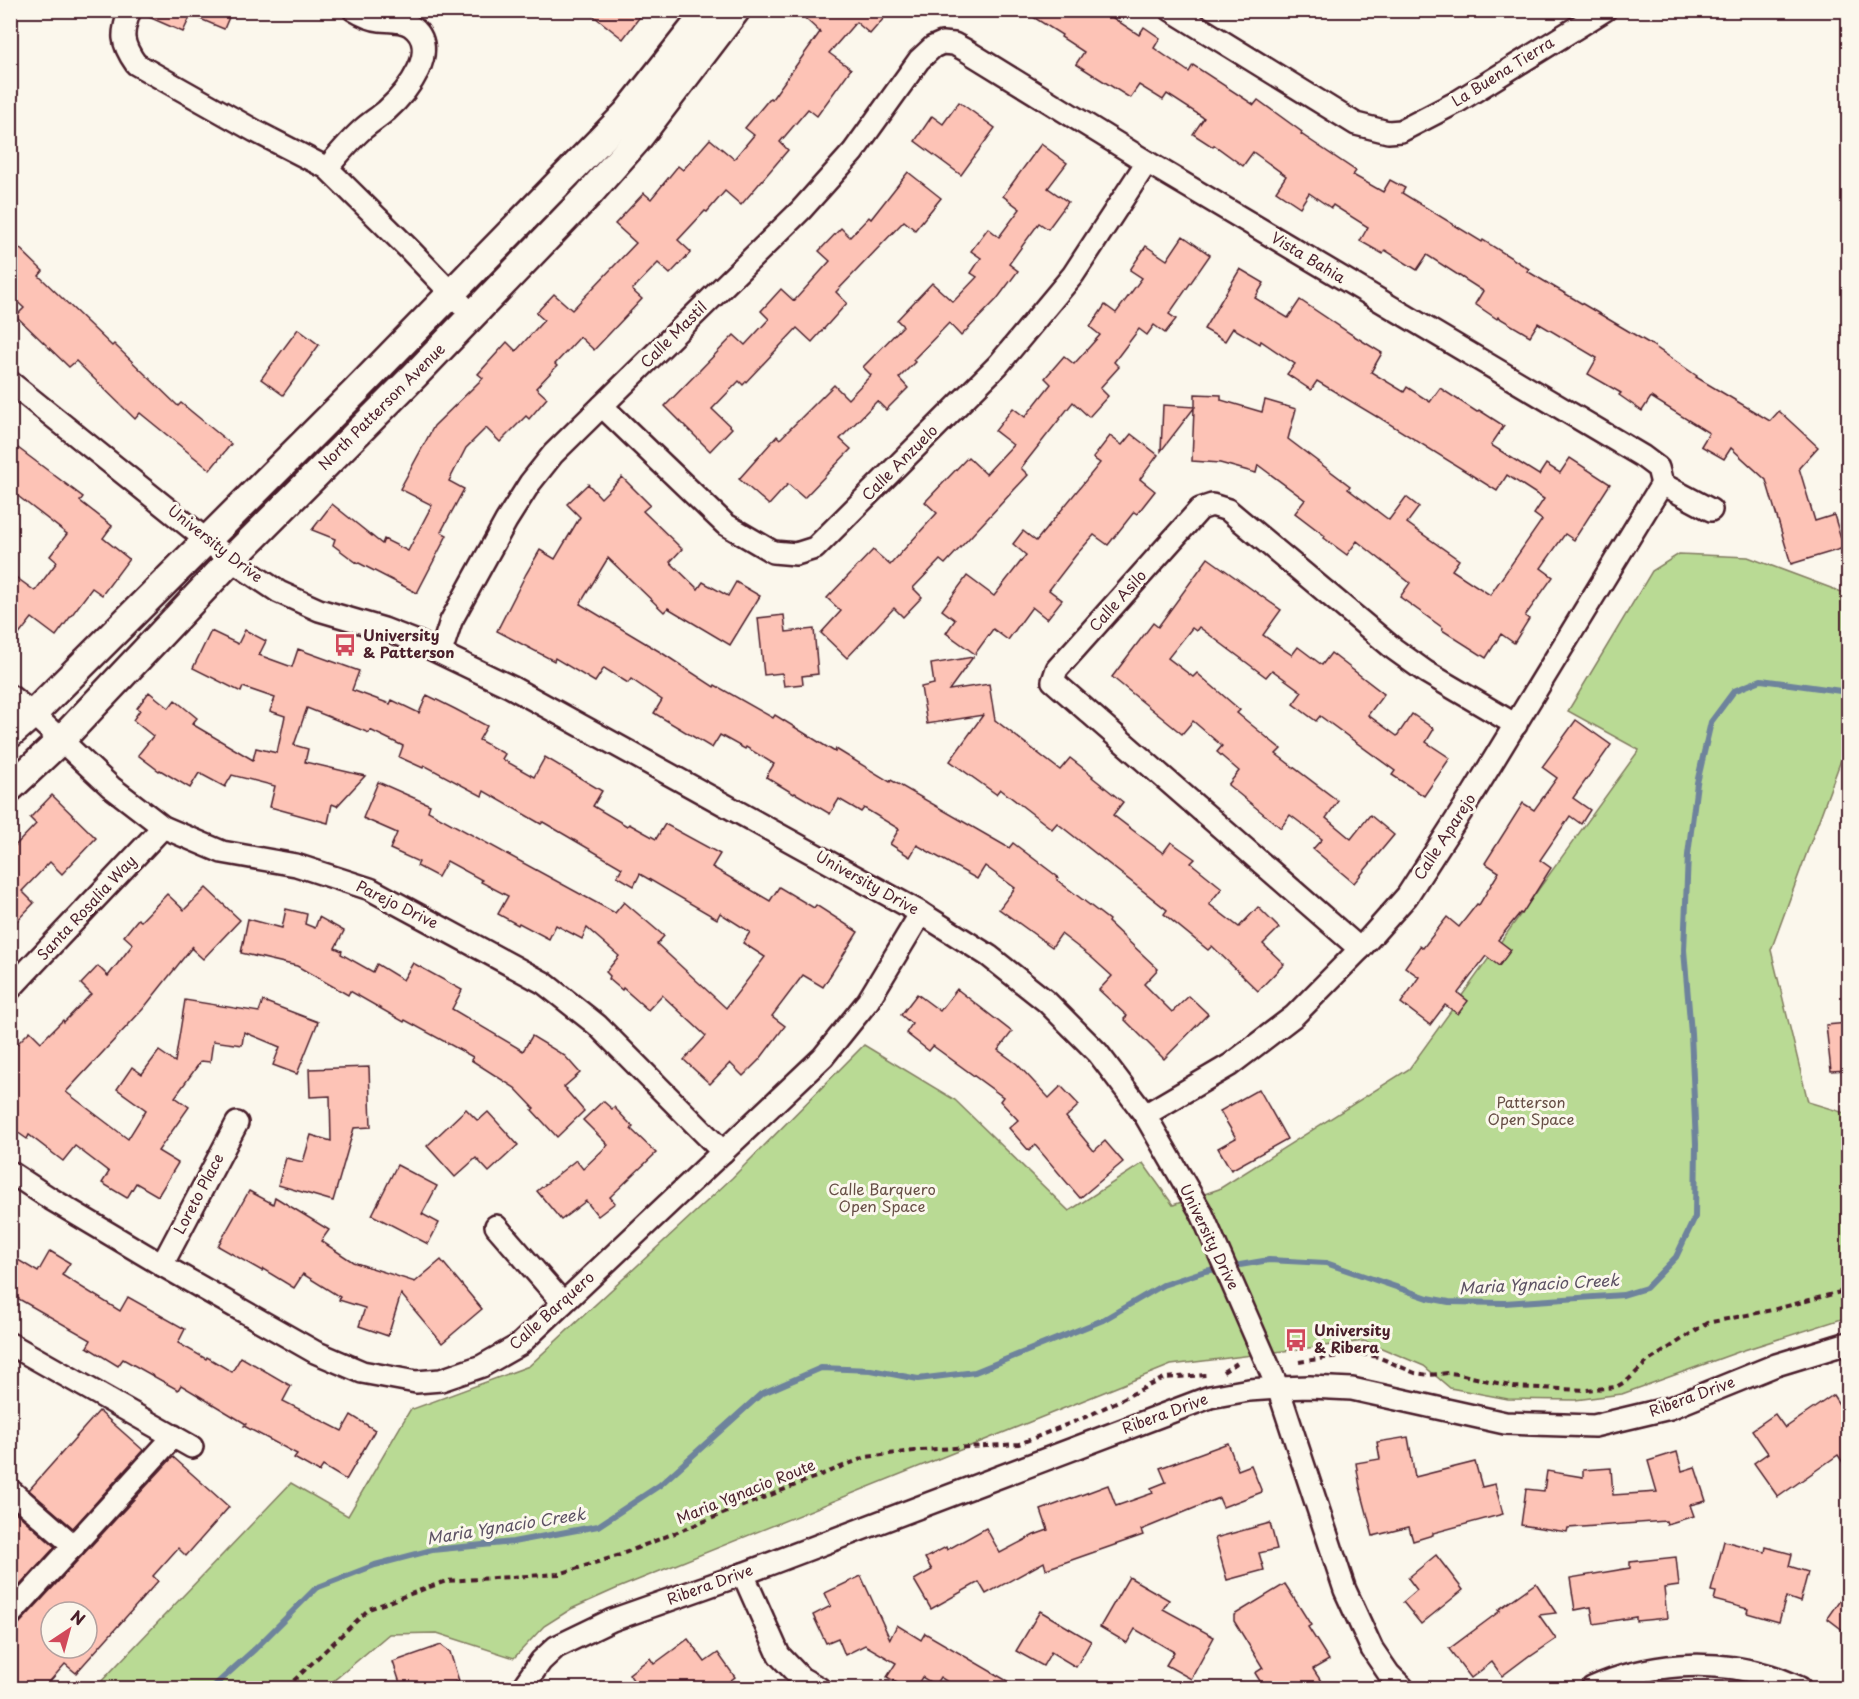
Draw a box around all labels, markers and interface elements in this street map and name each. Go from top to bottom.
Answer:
street label: La Buena Tierra [1446,30,1558,111]
street label: Vista Bahia [1267,225,1351,288]
street label: Calle Mastil [634,295,712,373]
street label: North Patterson Avenue [312,337,450,475]
street label: Calle Anzuelo [856,419,942,505]
street label: University Drive [164,498,268,587]
street label: Calle Asilo [1083,564,1151,636]
place label: University & Patterson [363,623,454,663]
bus stop icon: University & Patterson [332,632,358,658]
street label: Calle Aparejo [1407,788,1480,884]
street label: University Drive [812,844,924,920]
street label: Santa Rosalia Way [31,849,141,965]
street label: Parejo Drive [353,874,443,933]
park label: Patterson Open Space [1488,1090,1574,1130]
street label: Loreto Place [167,1149,229,1238]
park label: Calle Barquero Open Space [828,1177,936,1217]
street label: University Drive [1175,1180,1246,1293]
street label: Calle Barquero [503,1265,599,1354]
water label: Maria Ygnacio Creek [1458,1267,1621,1299]
place label: University & Ribera [1314,1318,1391,1358]
bus stop icon: University & Ribera [1283,1327,1309,1353]
street label: Ribera Drive [1645,1369,1738,1422]
street label: Ribera Drive [1118,1386,1211,1439]
street label: Maria Ygnacio Route [673,1452,818,1529]
water label: Maria Ygnacio Creek [425,1500,588,1549]
street label: Ribera Drive [663,1557,756,1610]
north arrow [39,1600,99,1660]
text: N [66,1604,91,1630]

